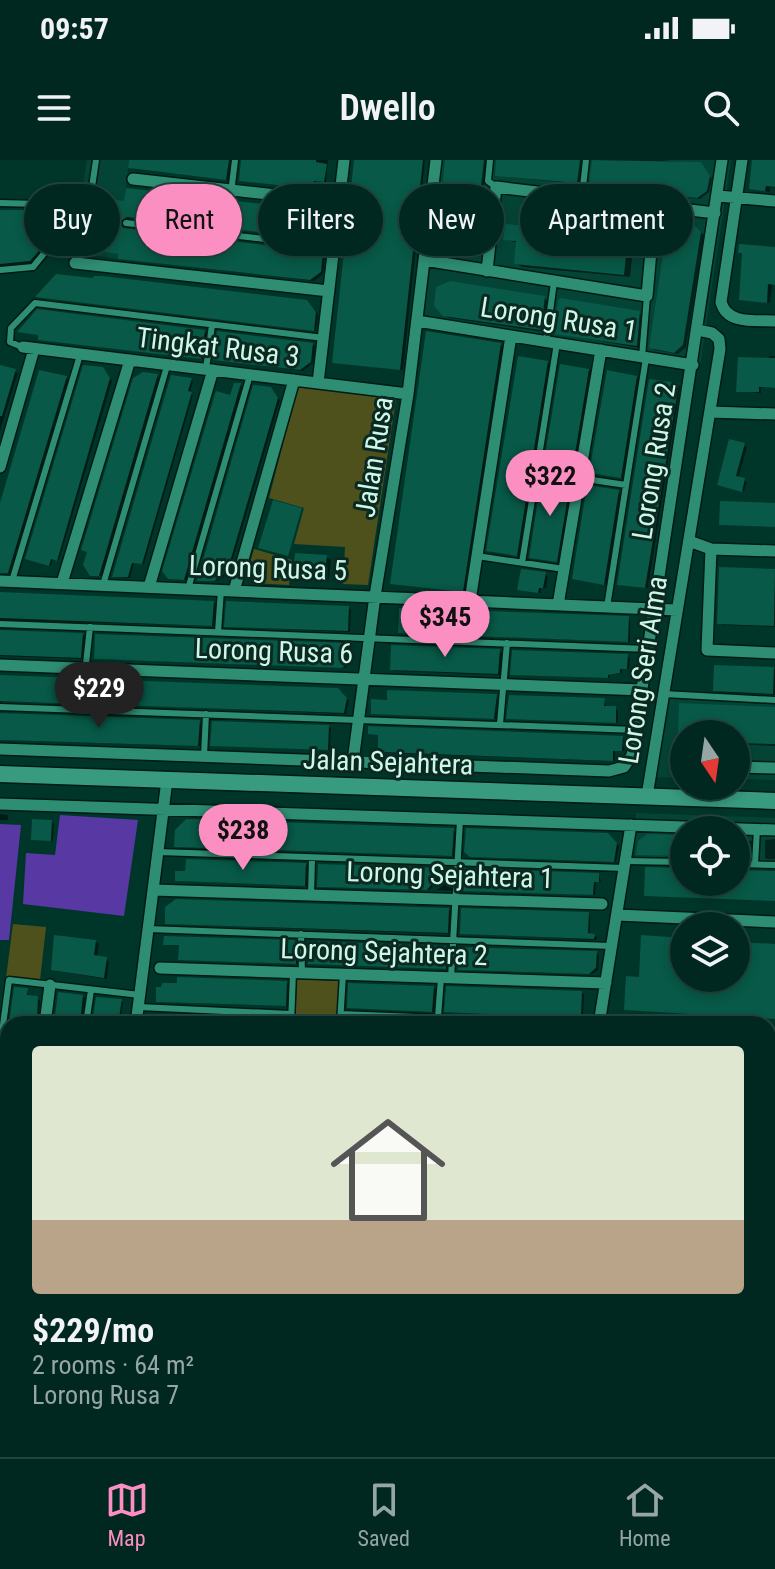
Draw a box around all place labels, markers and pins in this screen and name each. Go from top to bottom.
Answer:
pin: $322 [503,450,597,518]
pin: $345 [398,591,492,659]
pin: $229 [52,662,146,730]
pin: $238 [196,804,290,872]

